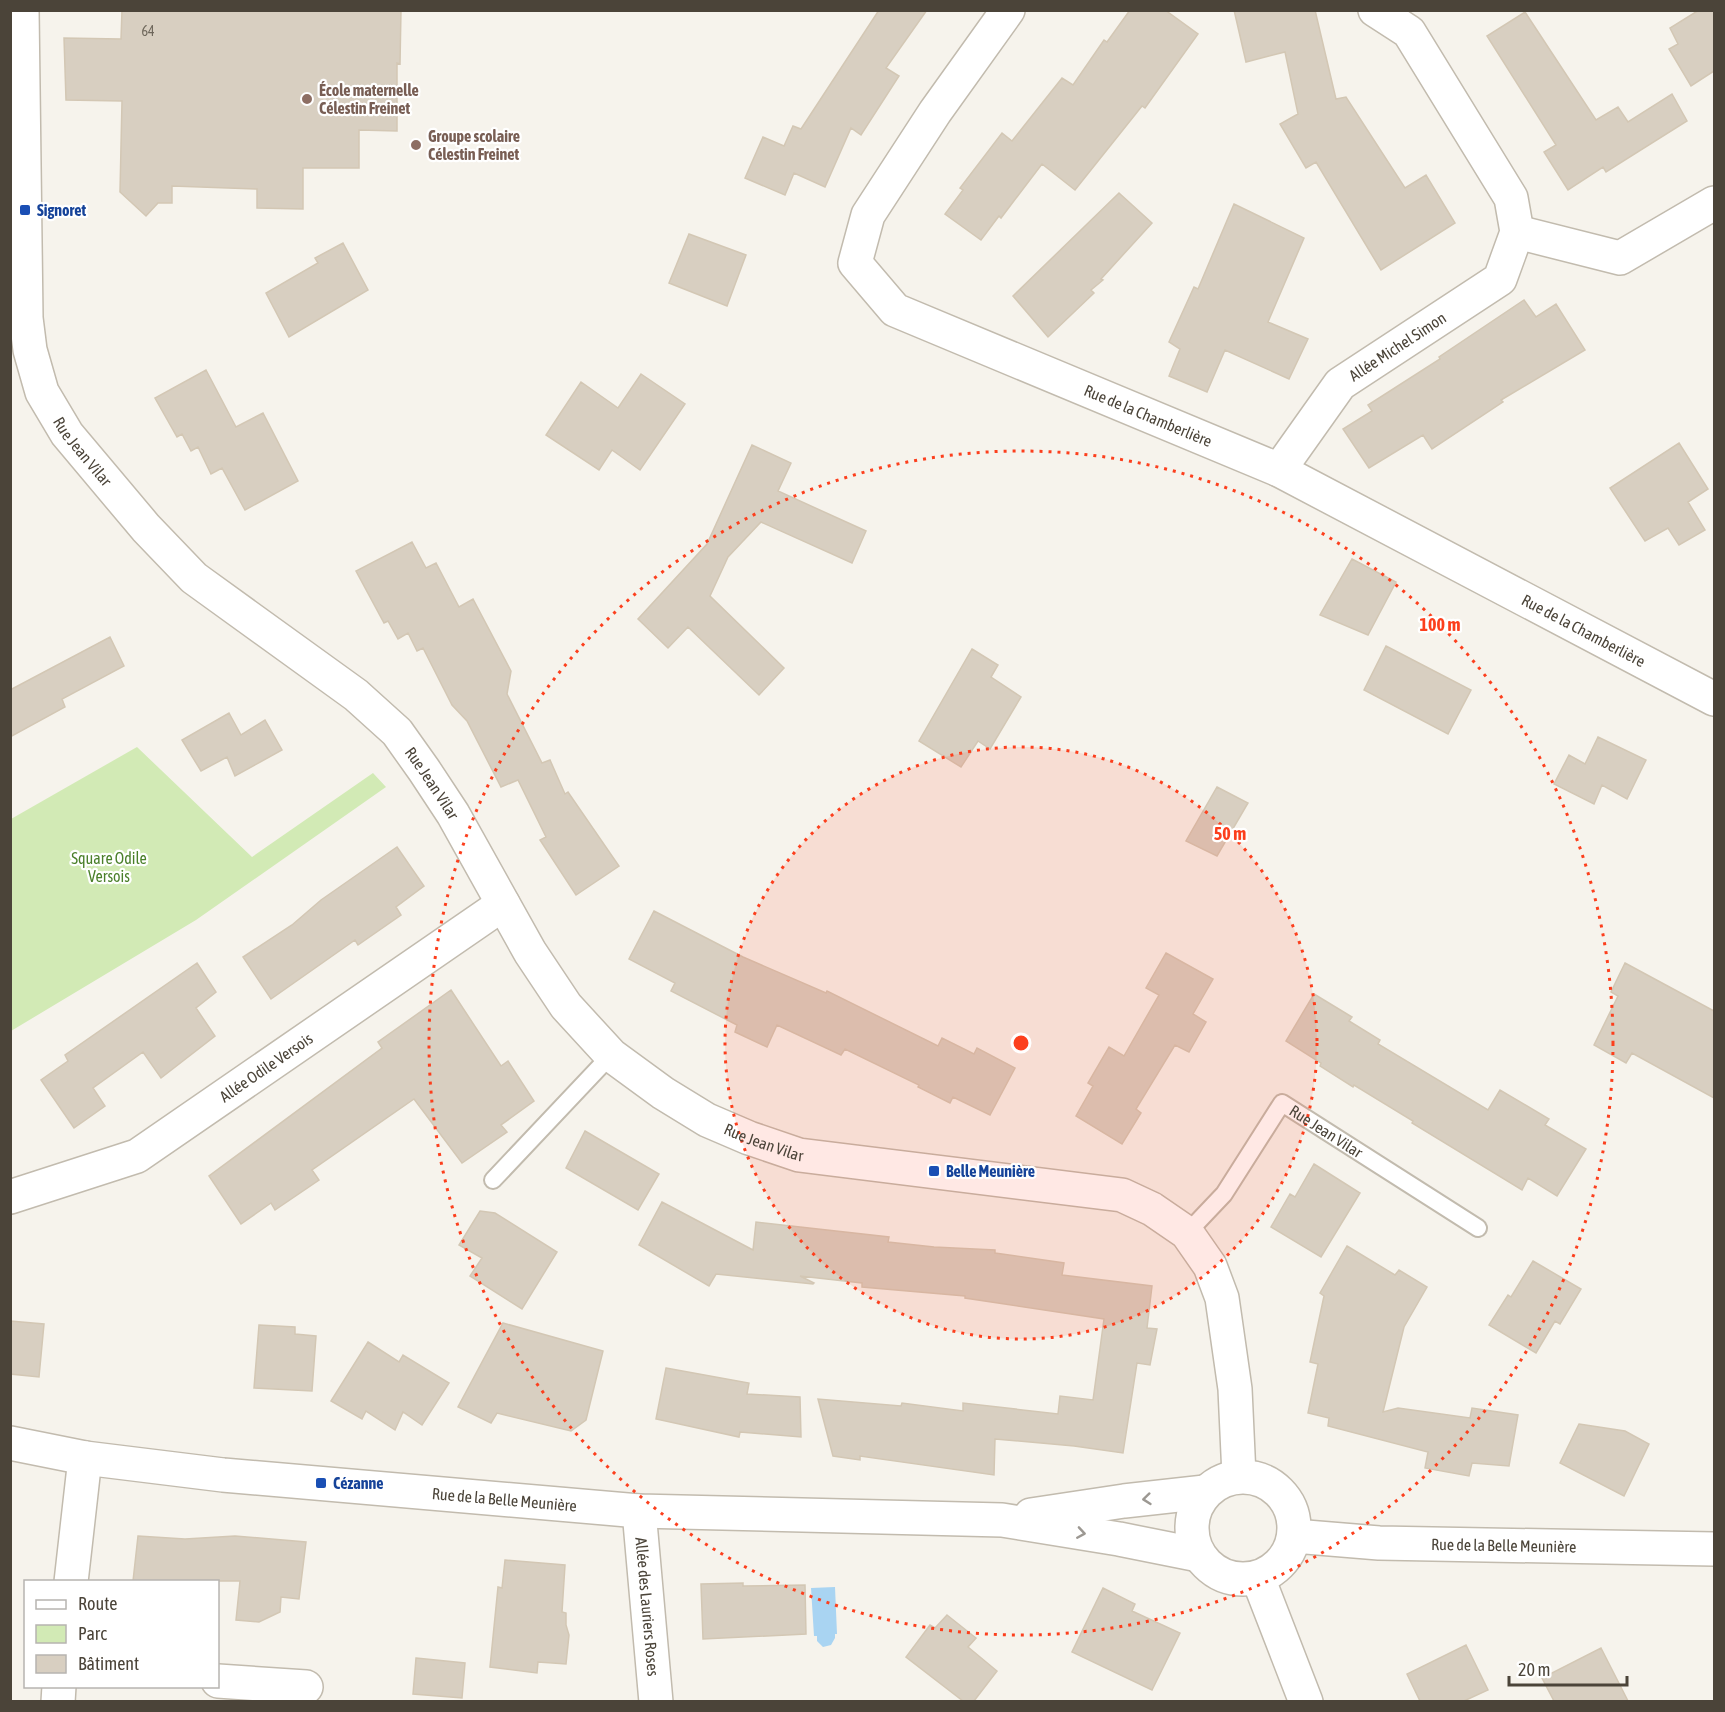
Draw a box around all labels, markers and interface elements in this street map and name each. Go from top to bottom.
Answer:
house number: 64 [141,23,155,39]
place label: École maternelle Célestin Freinet [319,81,419,117]
marker: École maternelle Célestin Freinet [300,92,314,106]
place label: Groupe scolaire Célestin Freinet [428,127,520,163]
marker: Groupe scolaire Célestin Freinet [409,138,423,152]
place label: Signoret [37,201,87,219]
marker: Signoret [18,203,32,217]
street label: Allée Michel Simon [1346,308,1449,385]
street label: Rue de la Chamberlière [1081,381,1215,450]
street label: Rue Jean Vilar [50,414,116,489]
street label: Rue de la Chamberlière [1519,591,1648,670]
text: 100 m [1420,614,1460,635]
street label: Rue Jean Vilar [402,744,463,822]
text: 50 m [1214,823,1246,844]
park label: Square Odile Versois [71,849,147,885]
street label: Allée Odile Versois [216,1029,316,1106]
centre of rings [1011,1033,1031,1053]
street label: Rue Jean Vilar [1286,1101,1366,1161]
street label: Rue Jean Vilar [722,1119,805,1164]
place label: Belle Meunière [946,1162,1035,1180]
marker: Belle Meunière [927,1164,941,1178]
place label: Cézanne [333,1474,383,1492]
marker: Cézanne [314,1476,328,1490]
street label: Rue de la Belle Meunière [431,1484,578,1515]
one-way arrow [1142,1492,1151,1504]
one-way arrow [1076,1526,1085,1538]
street label: Rue de la Belle Meunière [1431,1535,1576,1556]
street label: Allée des Lauriers Roses [632,1536,663,1677]
legend [24,1580,219,1688]
text: Route [78,1593,117,1614]
text: Parc [78,1623,107,1644]
scale bar [1509,1649,1628,1687]
text: Bâtiment [78,1653,139,1674]
text: 20 m [1518,1659,1550,1680]

